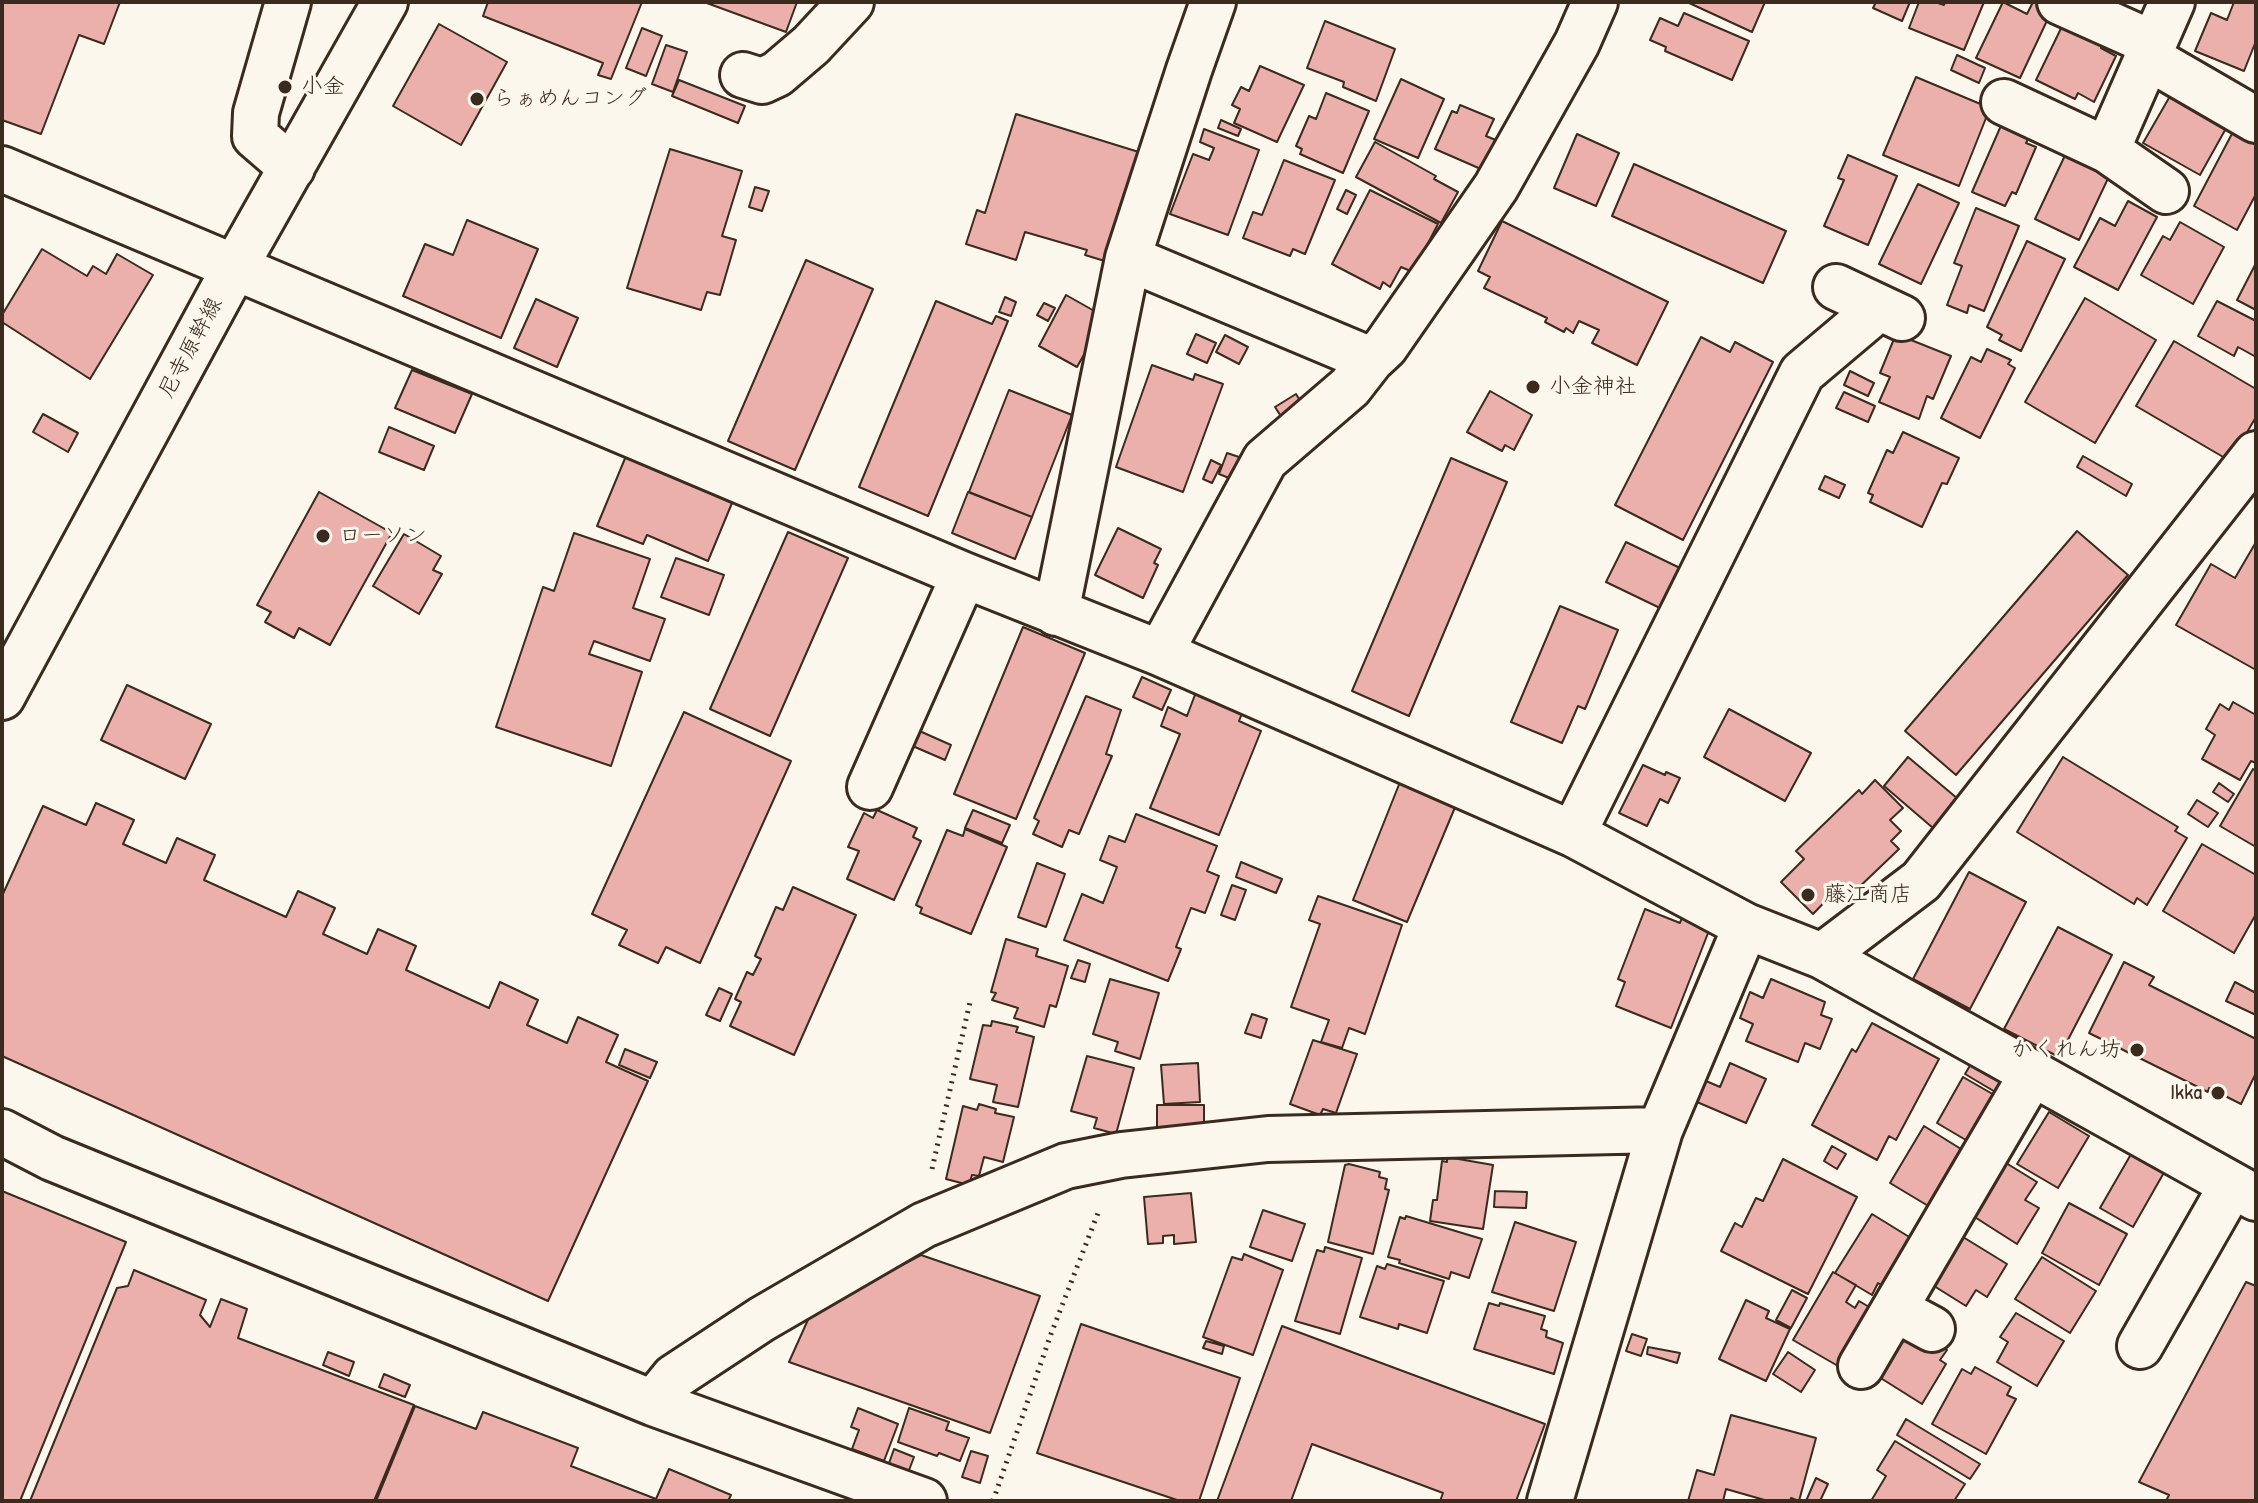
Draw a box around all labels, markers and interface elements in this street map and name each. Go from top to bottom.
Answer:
place label: 小金 [301,74,345,100]
marker: 小金 [276,78,294,96]
place label: らぁめんコング [493,86,647,112]
marker: らぁめんコング [468,90,486,108]
street label: 尼寺原幹線 [154,293,228,403]
place label: 小金神社 [1549,374,1637,400]
marker: 小金神社 [1524,378,1542,396]
place label: ローソン [339,523,427,549]
marker: ローソン [314,527,332,545]
place label: 藤江商店 [1824,882,1912,908]
marker: 藤江商店 [1799,886,1817,904]
place label: かくれん坊 [2011,1037,2121,1063]
marker: かくれん坊 [2128,1041,2146,1059]
place label: Ikka [2170,1080,2202,1106]
marker: Ikka [2209,1084,2227,1102]

